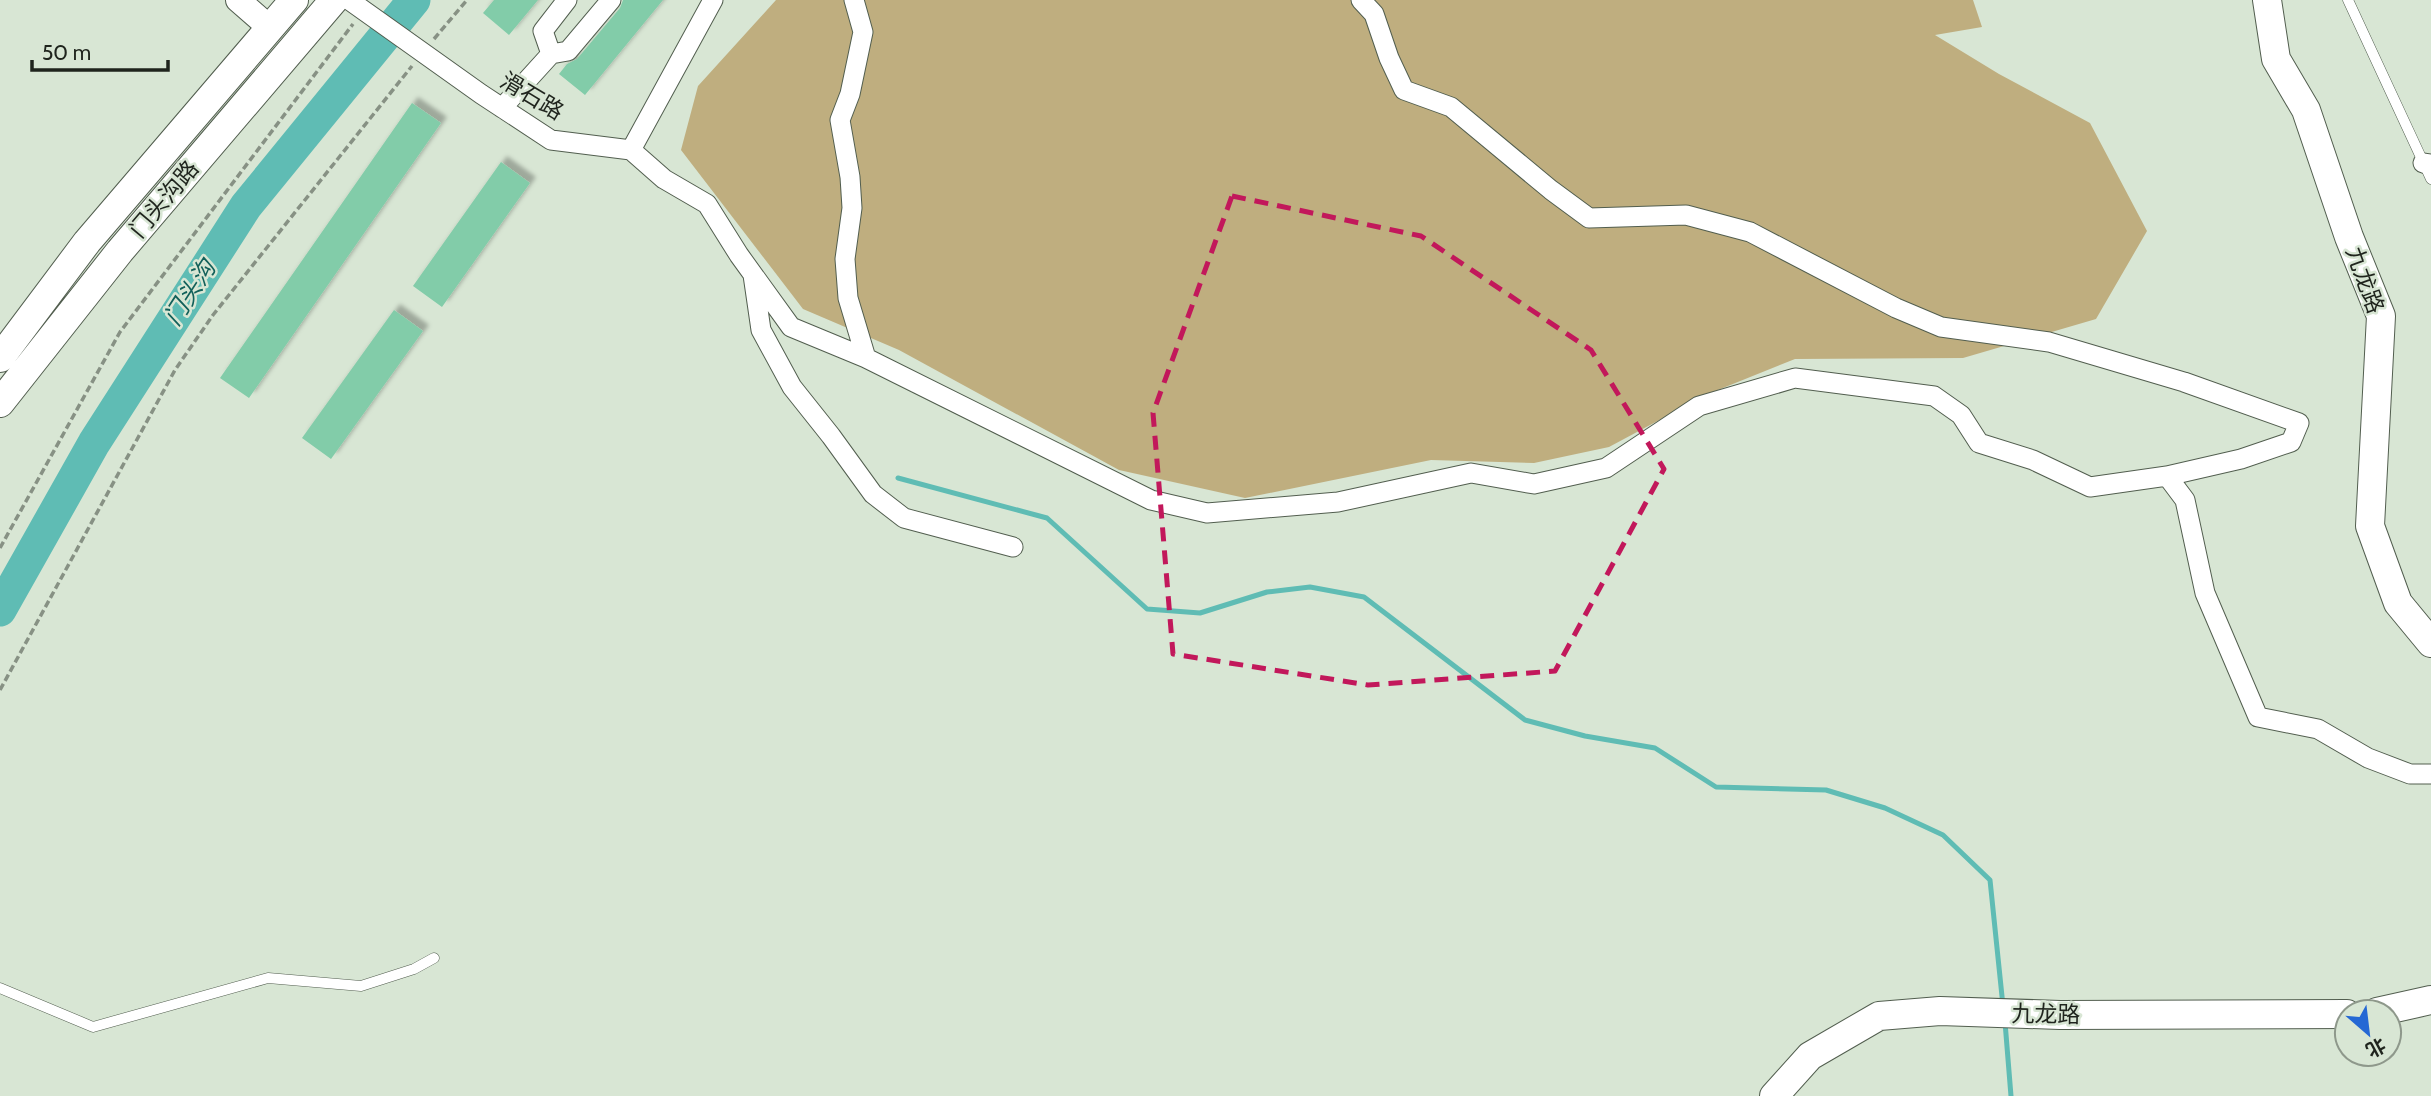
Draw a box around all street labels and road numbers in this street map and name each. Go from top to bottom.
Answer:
street label: 滑石路 [495,66,569,126]
street label: 门头沟路 [124,155,204,243]
street label: 九龙路 [2340,243,2390,317]
street label: 九龙路 [2011,999,2081,1029]

